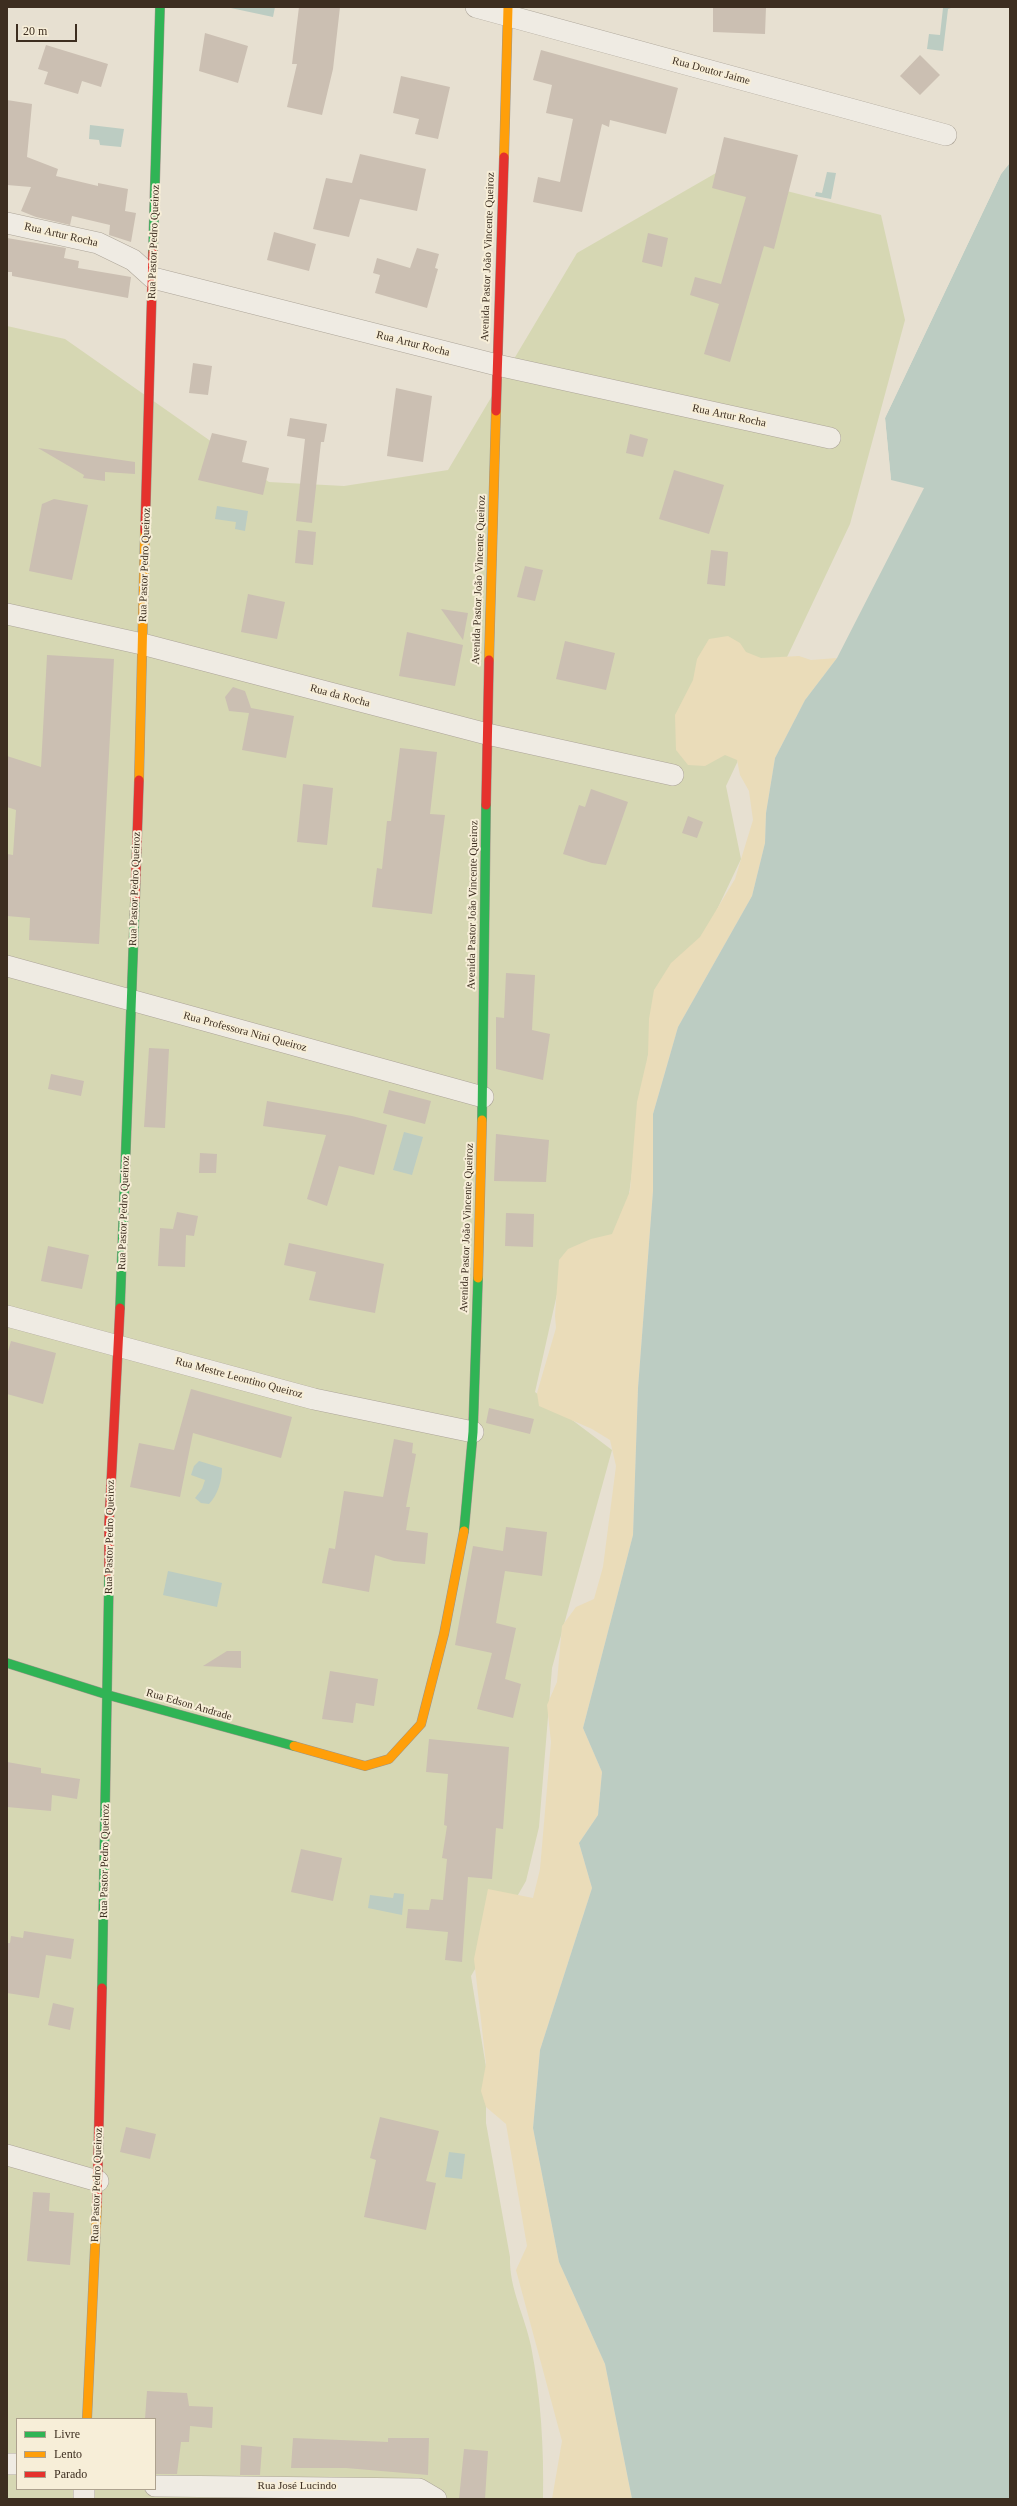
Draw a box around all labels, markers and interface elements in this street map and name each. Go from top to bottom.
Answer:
scale bar [18,16,79,42]
text: 20 m [23,24,47,38]
street label: Rua Doutor Jaime [671,54,751,88]
street label: Avenida Pastor João Vincente Queiroz [478,172,498,342]
street label: Rua Pastor Pedro Queiroz [145,185,163,299]
street label: Rua Artur Rocha [23,220,99,250]
street label: Rua Artur Rocha [375,329,451,359]
street label: Rua Artur Rocha [691,402,767,430]
street label: Avenida Pastor João Vincente Queiroz [469,495,489,665]
street label: Rua Pastor Pedro Queiroz [136,508,154,622]
street label: Rua da Rocha [308,682,372,710]
street label: Avenida Pastor João Vincente Queiroz [465,820,481,990]
street label: Rua Pastor Pedro Queiroz [126,832,144,946]
street label: Rua Professora Nini Queiroz [182,1009,308,1055]
street label: Avenida Pastor João Vincente Queiroz [457,1143,477,1313]
street label: Rua Pastor Pedro Queiroz [115,1156,133,1270]
street label: Rua Mestre Leontino Queiroz [174,1355,304,1401]
street label: Rua Pastor Pedro Queiroz [102,1480,118,1594]
street label: Rua Edson Andrade [145,1686,233,1724]
street label: Rua Pastor Pedro Queiroz [97,1804,113,1918]
street label: Rua Pastor Pedro Queiroz [88,2128,106,2242]
legend [16,2418,156,2490]
text: Livre [54,2427,80,2441]
text: Lento [54,2447,82,2461]
text: Parado [54,2467,87,2481]
street label: Rua José Lucindo [258,2479,336,2493]

